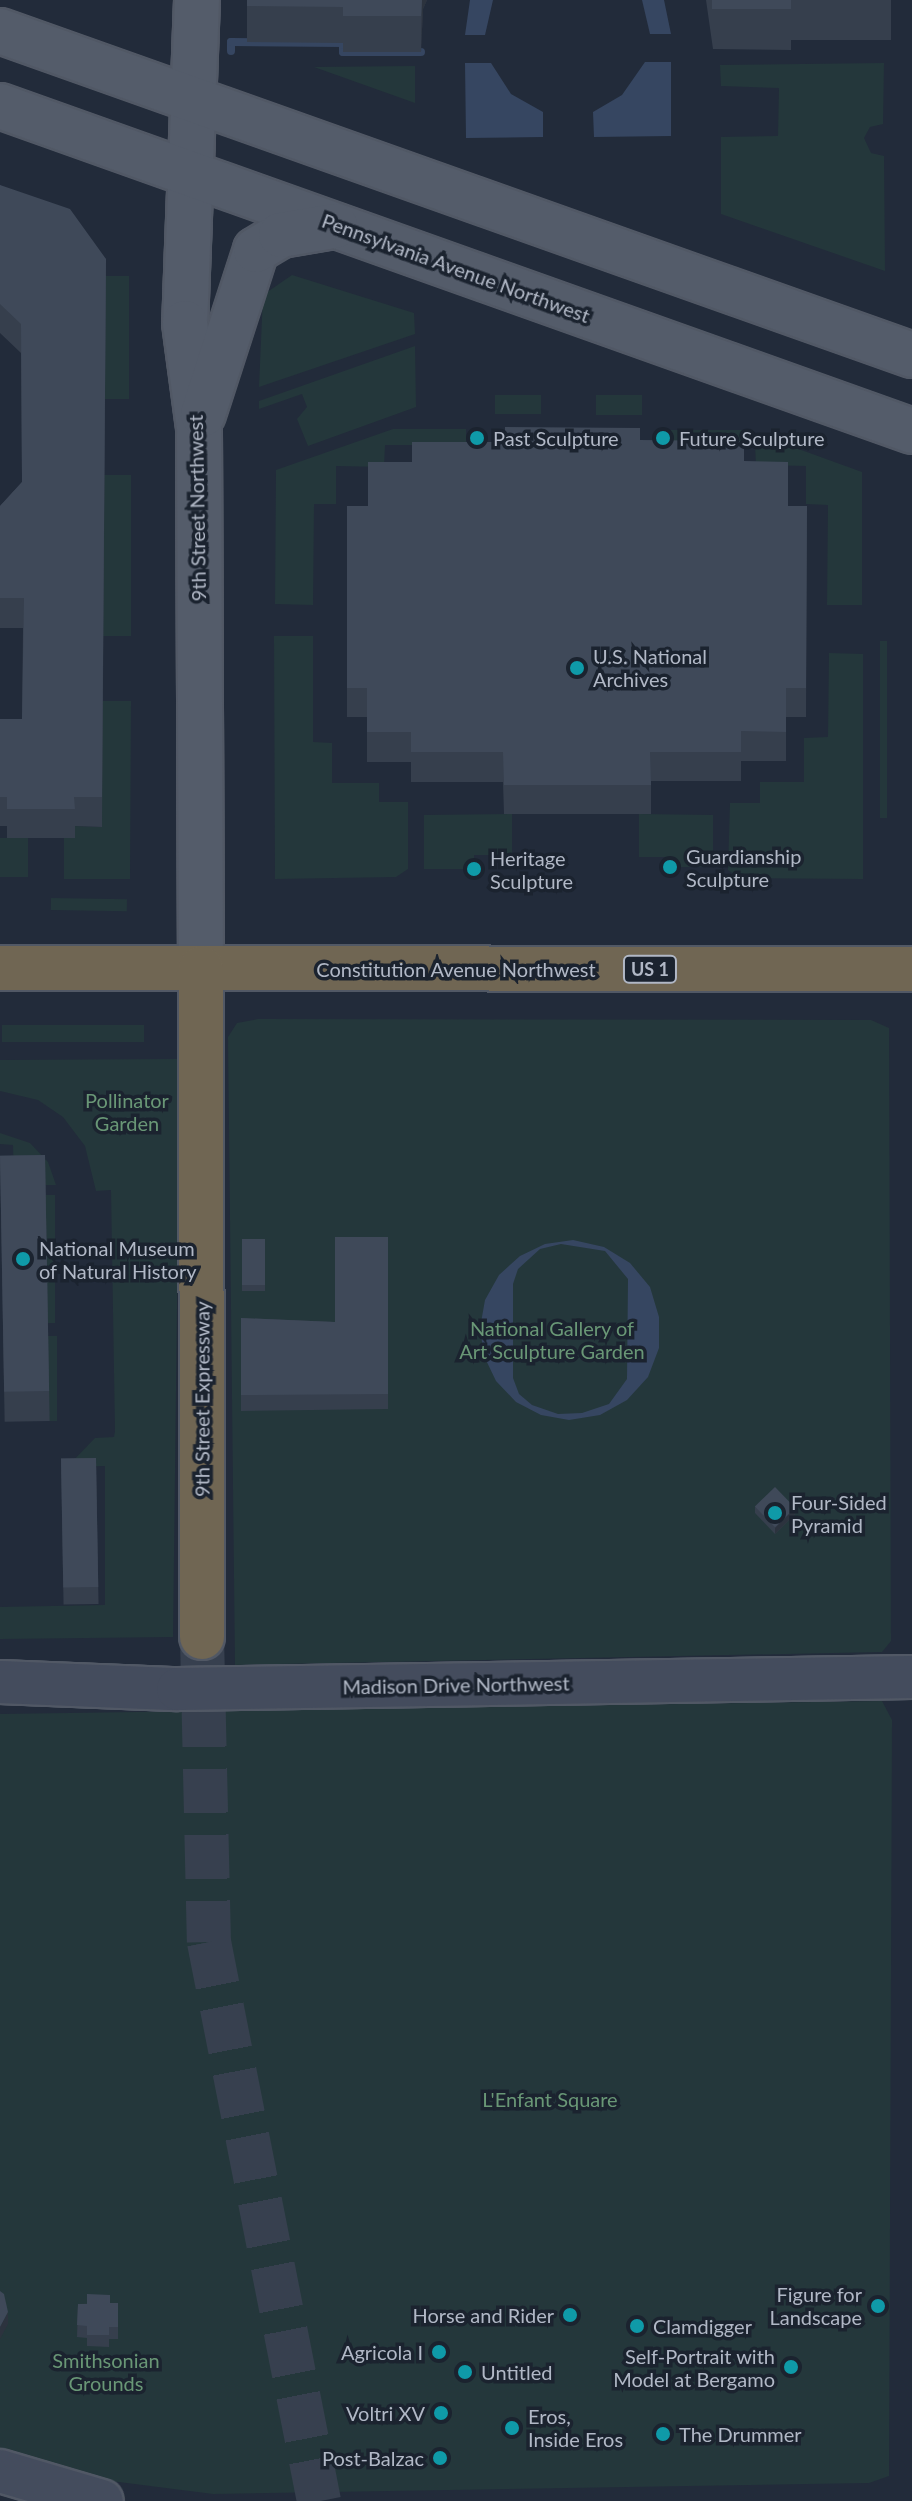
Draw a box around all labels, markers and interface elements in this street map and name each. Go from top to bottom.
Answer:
street label: Pennsylvania Avenue Northwest [318,208,594,328]
street label: 9th Street Northwest [183,414,211,602]
place label: Past Sculpture [493,426,619,450]
place label: Future Sculpture [679,426,825,450]
marker: Past Sculpture [468,429,486,447]
marker: Future Sculpture [654,429,672,447]
place label: U.S. National Archives [593,644,707,691]
marker: U.S. National Archives [568,659,586,677]
place label: Guardianship Sculpture [686,844,801,891]
place label: Heritage Sculpture [490,846,573,893]
marker: Guardianship Sculpture [661,858,679,876]
marker: Heritage Sculpture [465,860,483,878]
road number: US 1 [622,955,678,983]
street label: Constitution Avenue Northwest [316,957,596,981]
park label: Pollinator Garden [85,1088,169,1135]
place label: National Museum of Natural History [39,1236,197,1283]
marker: National Museum of Natural History [14,1250,32,1268]
street label: 9th Street Expressway [190,1301,214,1497]
park label: National Gallery of Art Sculpture Garden [459,1316,645,1363]
place label: Four-Sided Pyramid [791,1490,887,1537]
marker: Four-Sided Pyramid [766,1504,784,1522]
street label: Madison Drive Northwest [342,1671,570,1699]
park label: L'Enfant Square [482,2087,618,2111]
place label: Figure for Landscape [770,2282,862,2329]
marker: Figure for Landscape [869,2297,887,2315]
place label: Horse and Rider [412,2303,554,2327]
marker: Horse and Rider [561,2306,579,2324]
place label: Clamdigger [653,2314,752,2338]
marker: Clamdigger [628,2317,646,2335]
place label: Agricola I [341,2340,423,2364]
marker: Agricola I [430,2343,448,2361]
place label: Self-Portrait with Model at Bergamo [613,2344,775,2391]
park label: Smithsonian Grounds [52,2348,160,2395]
marker: Self-Portrait with Model at Bergamo [782,2358,800,2376]
place label: Untitled [481,2360,552,2384]
marker: Untitled [456,2363,474,2381]
place label: Voltri XV [346,2401,425,2425]
marker: Voltri XV [432,2404,450,2422]
place label: Eros, Inside Eros [528,2404,623,2451]
marker: Eros, Inside Eros [503,2419,521,2437]
place label: The Drummer [679,2422,802,2446]
marker: The Drummer [654,2425,672,2443]
place label: Post-Balzac [322,2446,424,2470]
marker: Post-Balzac [431,2449,449,2467]

